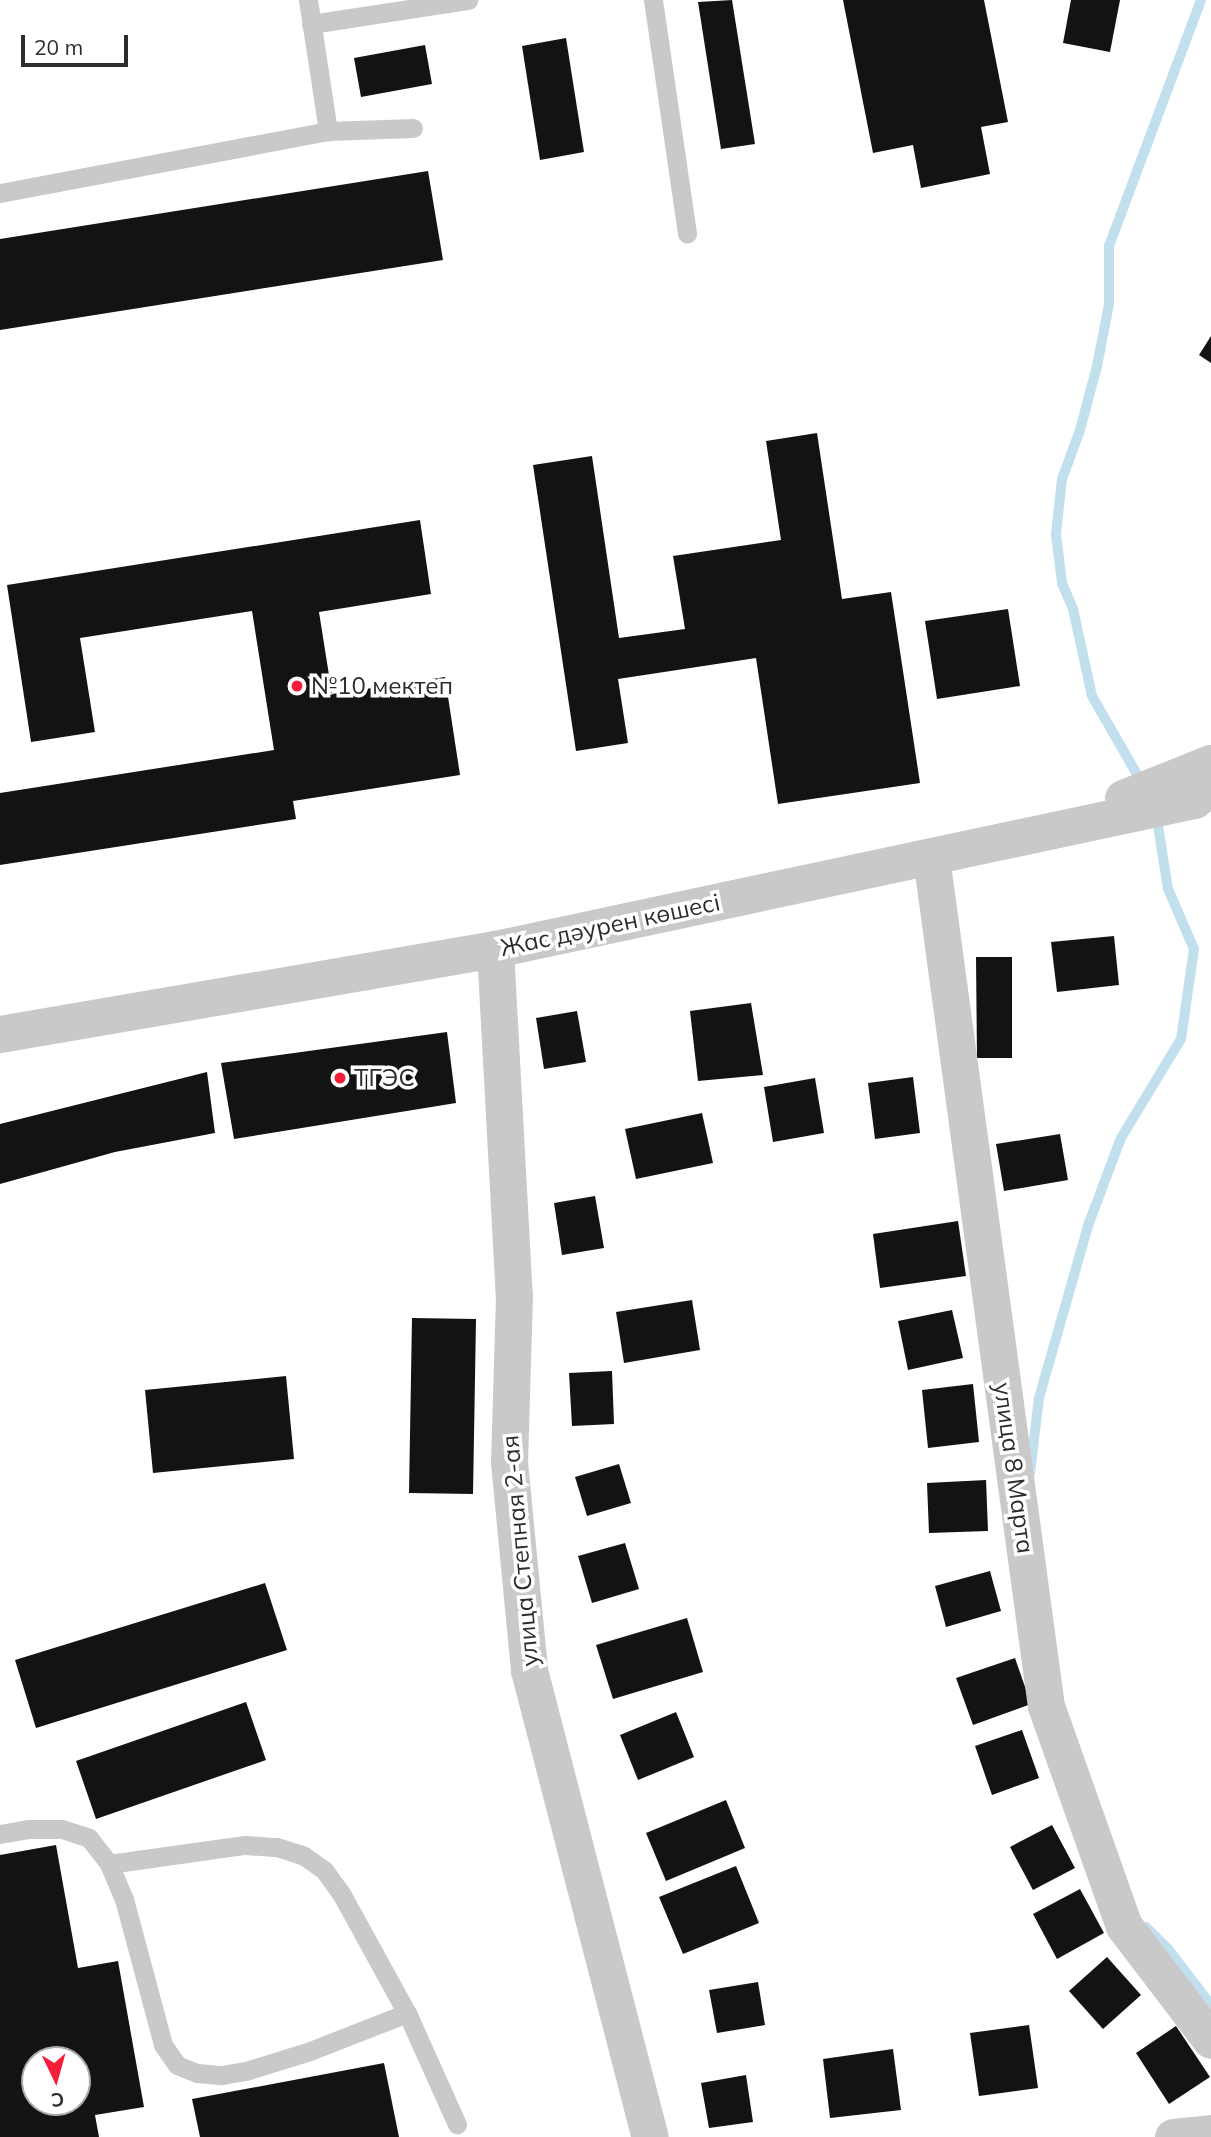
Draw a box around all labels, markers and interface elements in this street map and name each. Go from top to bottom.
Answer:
scale bar [24,21,131,65]
text: 20 m [34,34,83,60]
place label: №10 мектеп [311,672,453,700]
marker: №10 мектеп [289,678,305,694]
street label: Жас дәурен көшесі [497,888,723,962]
place label: ТГЭС [354,1064,415,1092]
marker: ТГЭС [332,1070,348,1086]
street label: улица 8 Марта [988,1381,1040,1555]
street label: улица Степная 2-ая [496,1434,544,1668]
north arrow [21,2046,91,2116]
text: С [50,2087,65,2112]

